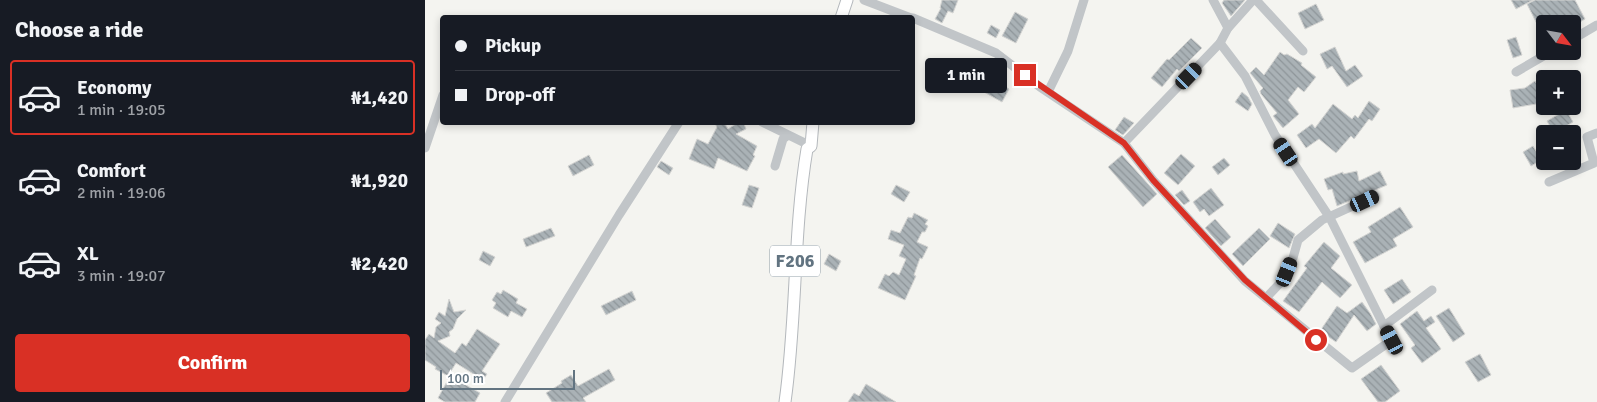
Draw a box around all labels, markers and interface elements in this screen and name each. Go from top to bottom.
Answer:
north arrow [1536,15,1581,60]
map controls [1536,15,1581,170]
text: Choose a ride [15,16,143,43]
text: Pickup [485,34,541,58]
callout: 1 min [925,58,1007,92]
car [1173,60,1204,92]
route end [1014,64,1036,86]
text: 1 min [947,65,985,85]
button: + [1536,70,1581,115]
icon: car [17,75,62,120]
text: Economy [77,76,151,100]
text: Drop-off [485,83,555,107]
text: ₦1,420 [351,86,408,110]
text: 1 min · 19:05 [77,100,166,120]
button: − [1536,125,1581,170]
car [1271,135,1300,169]
icon: car [17,158,62,203]
text: Comfort [77,159,146,183]
text: ₦1,920 [351,169,408,193]
text: 2 min · 19:06 [77,183,166,203]
car [1348,188,1381,214]
icon: car [17,241,62,286]
text: XL [77,242,99,266]
road number: F206 [770,246,820,276]
text: ₦2,420 [351,252,408,276]
car [1274,255,1299,289]
text: 3 min · 19:07 [77,266,166,286]
car [1378,323,1405,357]
route start [1305,329,1327,351]
button: Confirm [15,334,410,392]
scale bar [440,367,575,390]
text: 100 m [447,370,484,387]

